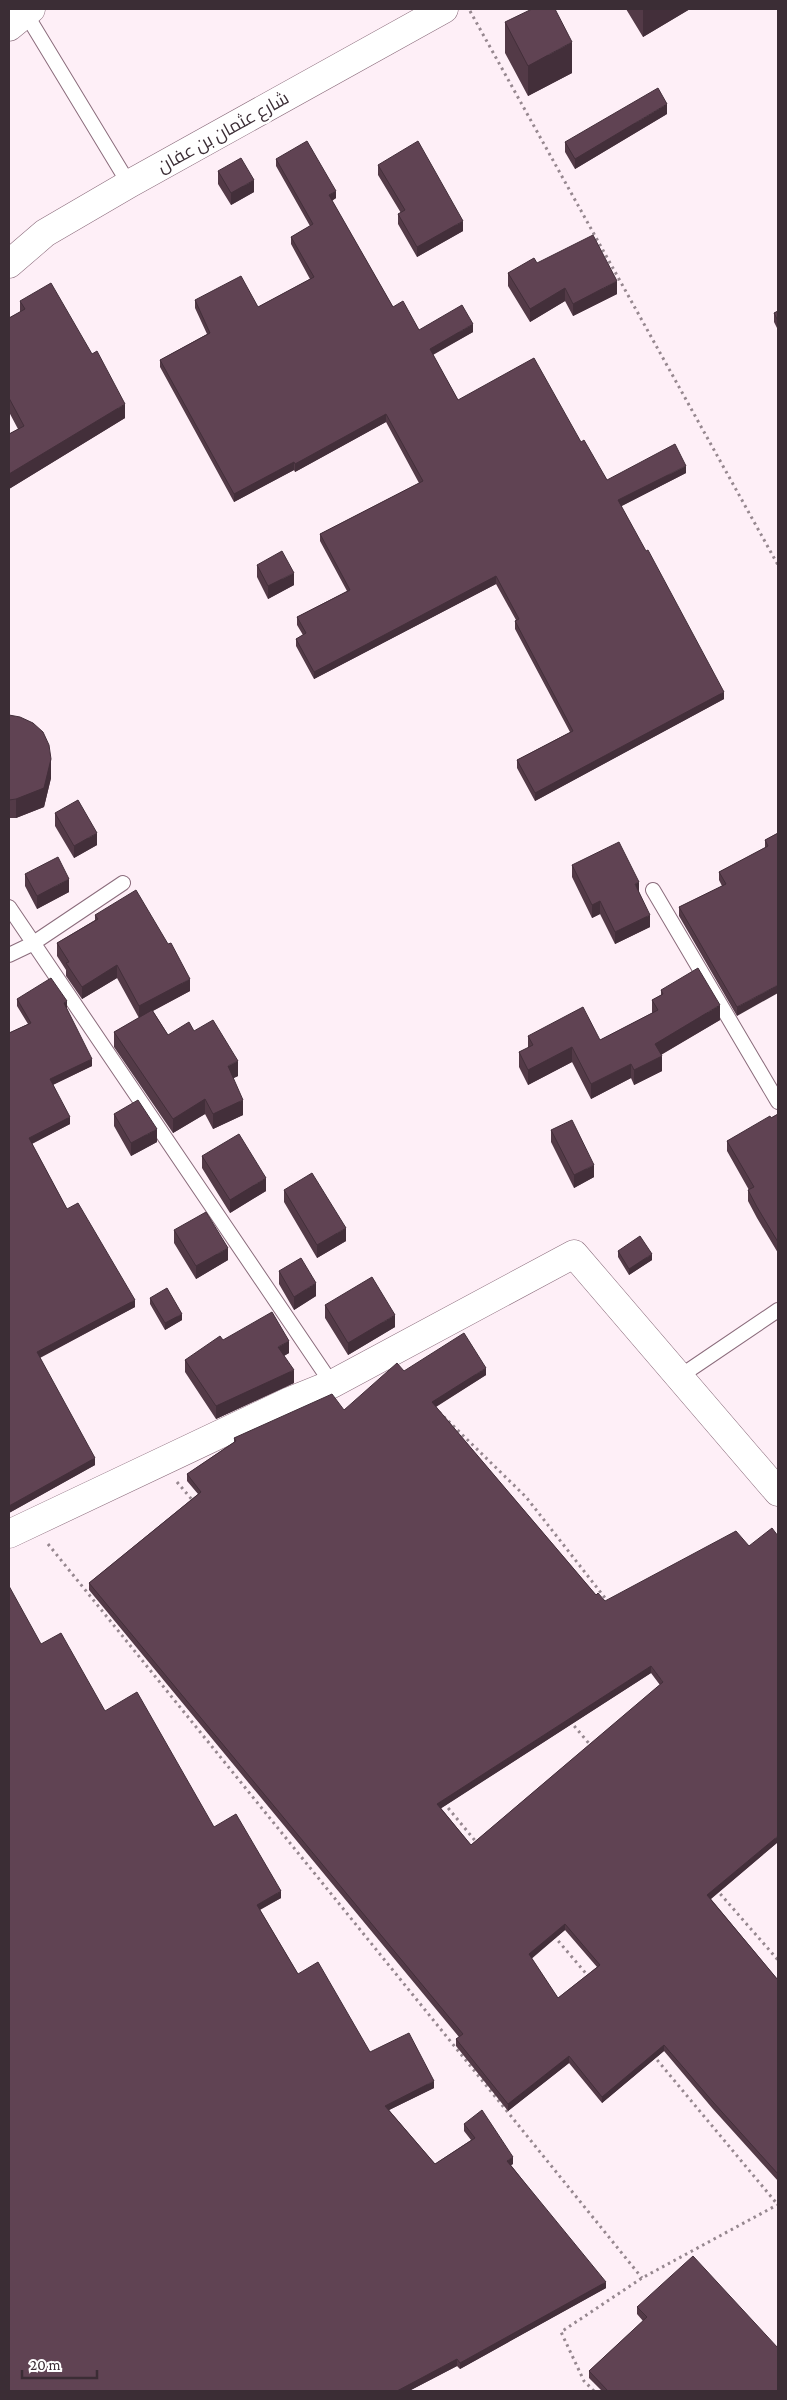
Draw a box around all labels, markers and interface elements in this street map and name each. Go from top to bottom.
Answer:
street label: شارع عثمان بن عفان [154,88,293,178]
scale bar [22,2348,98,2380]
text: 20 m [30,2357,61,2373]

